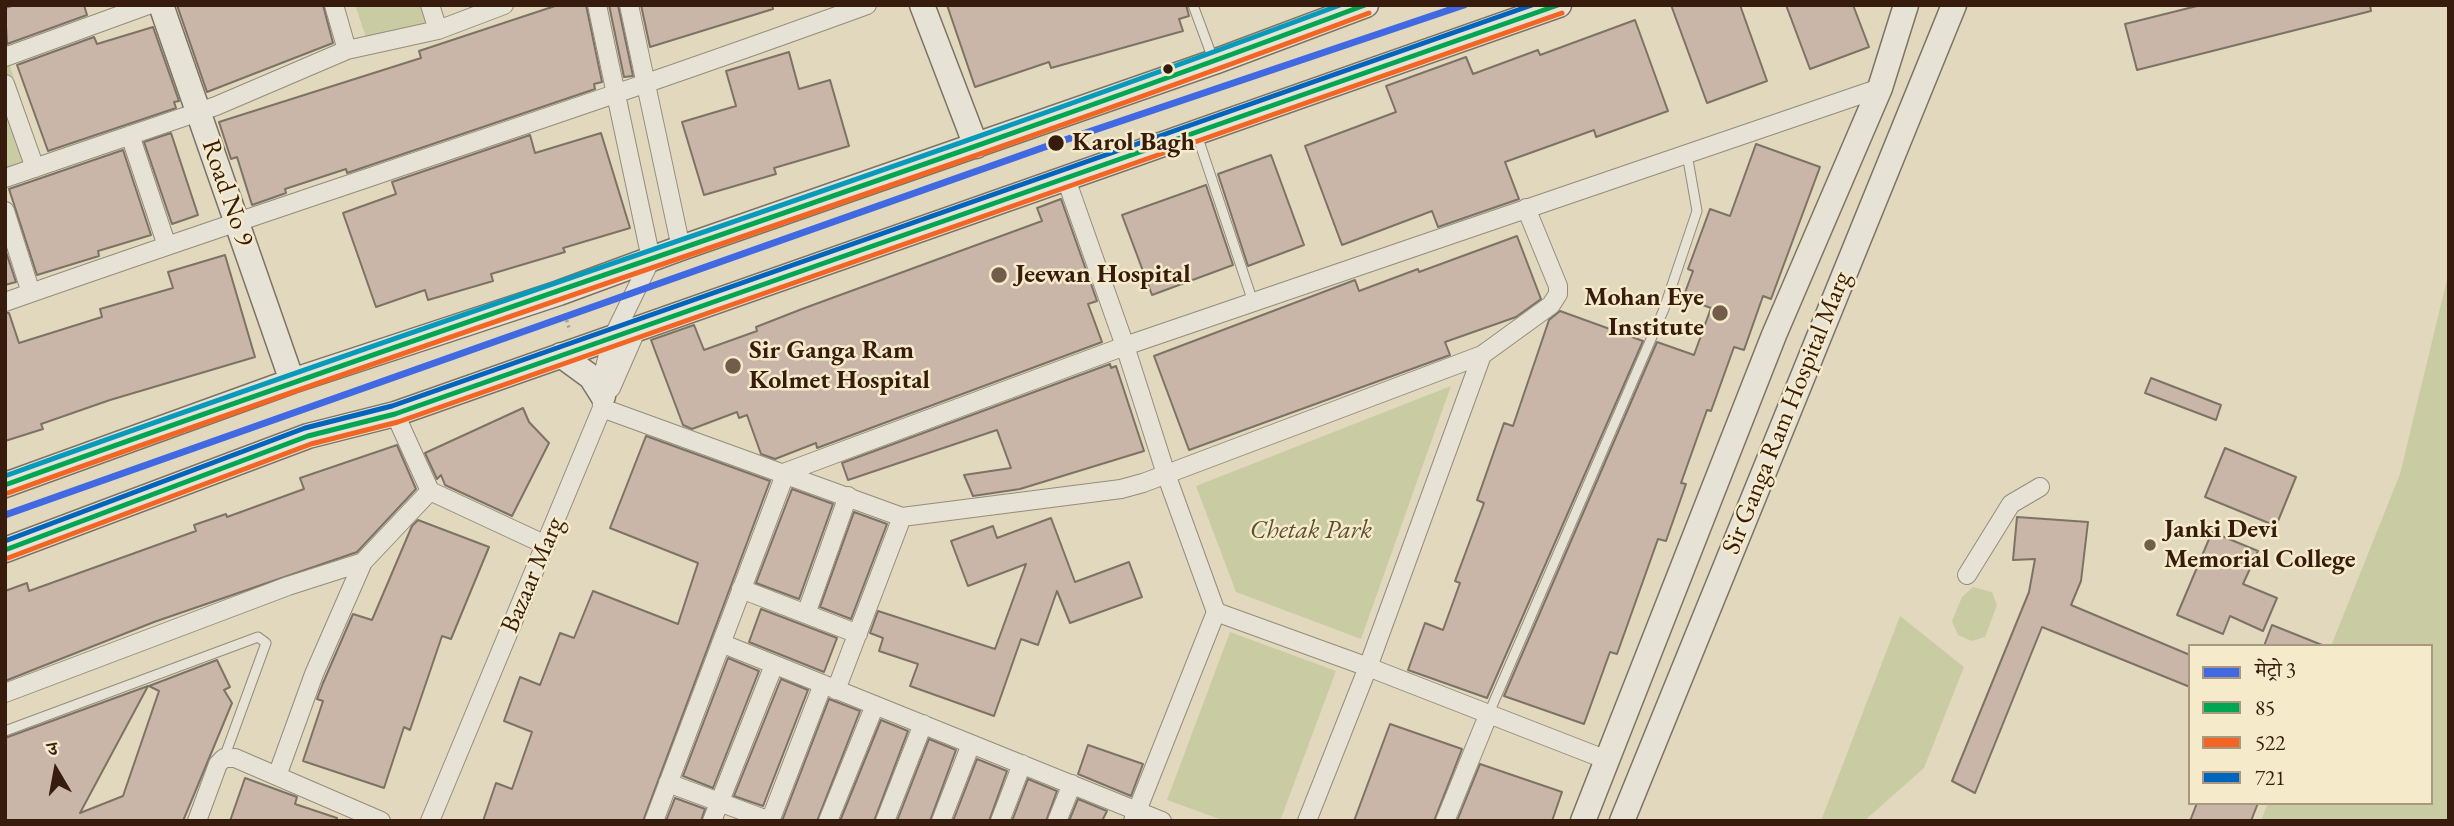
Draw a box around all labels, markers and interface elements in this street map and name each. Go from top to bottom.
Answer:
unlabelled marker [1161,62,1175,76]
place label: Karol Bagh [1072,127,1195,159]
marker: Karol Bagh [1046,133,1066,153]
street label: Road No 9 [194,136,260,250]
place label: Jeewan Hospital [1015,259,1191,291]
marker: Jeewan Hospital [989,265,1009,285]
street label: Sir Ganga Ram Hospital Marg [1716,267,1858,559]
place label: Mohan Eye Institute [1584,282,1704,344]
marker: Mohan Eye Institute [1710,303,1730,323]
place label: Sir Ganga Ram Kolmet Hospital [749,335,930,396]
marker: Sir Ganga Ram Kolmet Hospital [723,356,743,376]
street label: Bazaar Marg [495,512,571,638]
place label: Janki Devi Memorial College [2164,514,2356,576]
park label: Chetak Park [1250,515,1372,547]
marker: Janki Devi Memorial College [2142,537,2158,553]
legend [2188,644,2433,805]
text: मेट्रो 3 [2255,656,2296,683]
text: 85 [2255,694,2275,721]
text: 522 [2255,729,2285,756]
north arrow [21,735,91,805]
text: उ [45,736,59,762]
text: 721 [2255,764,2285,791]

